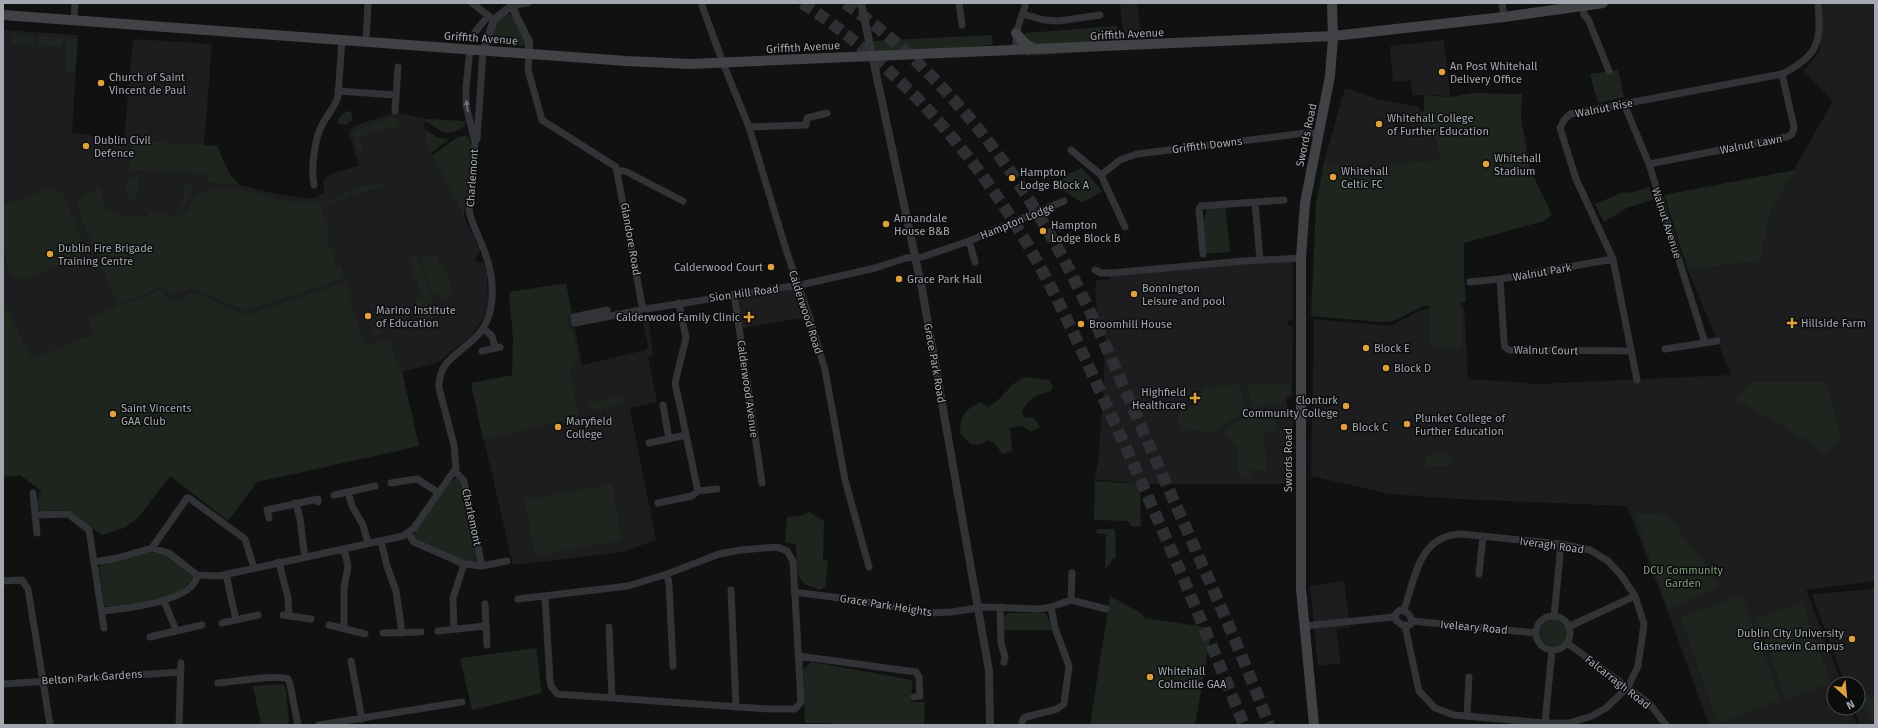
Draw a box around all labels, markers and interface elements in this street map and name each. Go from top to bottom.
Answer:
street label: Griffith Avenue [1090,26,1164,43]
street label: Griffith Avenue [444,29,518,48]
street label: Griffith Avenue [766,39,840,56]
place label: An Post Whitehall Delivery Office [1450,60,1537,86]
marker: An Post Whitehall Delivery Office [1437,67,1447,77]
place label: Church of Saint Vincent de Paul [109,71,186,97]
marker: Church of Saint Vincent de Paul [96,78,106,88]
street label: Walnut Rise [1574,97,1634,120]
one-way arrow [464,100,470,112]
street label: Swords Road [1293,102,1320,168]
place label: Whitehall College of Further Education [1387,112,1489,138]
marker: Whitehall College of Further Education [1374,119,1384,129]
street label: Walnut Lawn [1719,132,1783,157]
place label: Dublin Civil Defence [94,134,151,160]
street label: Griffith Downs [1171,135,1243,156]
marker: Dublin Civil Defence [81,141,91,151]
street label: Charlemont [464,149,481,208]
place label: Whitehall Stadium [1494,152,1541,178]
marker: Whitehall Stadium [1481,159,1491,169]
place label: Whitehall Celtic FC [1341,165,1388,191]
place label: Hampton Lodge Block A [1020,166,1090,192]
marker: Whitehall Celtic FC [1328,172,1338,182]
marker: Hampton Lodge Block A [1007,173,1017,183]
street label: Walnut Avenue [1649,186,1684,260]
street label: Hampton Lodge [978,201,1056,242]
street label: Glandore Road [618,202,643,277]
place label: Annandale House B&B [894,212,950,238]
marker: Annandale House B&B [881,219,891,229]
place label: Hampton Lodge Block B [1051,219,1121,245]
marker: Hampton Lodge Block B [1038,226,1048,236]
place label: Dublin Fire Brigade Training Centre [58,242,153,268]
marker: Dublin Fire Brigade Training Centre [45,249,55,259]
place label: Calderwood Court [674,261,763,274]
street label: Walnut Park [1512,261,1573,284]
marker: Calderwood Court [766,262,776,272]
street label: Calderwood Road [786,269,825,356]
place label: Grace Park Hall [907,273,982,286]
marker: Grace Park Hall [894,274,904,284]
street label: Sion Hill Road [708,282,780,305]
place label: Bonnington Leisure and pool [1142,282,1225,308]
marker: Bonnington Leisure and pool [1129,289,1139,299]
place label: Marino Institute of Education [376,304,456,330]
marker: Marino Institute of Education [363,311,373,321]
place label: Calderwood Family Clinic [616,311,740,324]
marker: Calderwood Family Clinic [743,311,755,323]
marker: Hillside Farm [1786,317,1798,329]
place label: Hillside Farm [1801,317,1866,330]
place label: Broomhill House [1089,318,1172,331]
marker: Broomhill House [1076,319,1086,329]
street label: Grace Park Road [921,322,948,404]
street label: Calderwood Avenue [734,339,761,439]
place label: Block E [1374,342,1410,355]
marker: Block E [1361,343,1371,353]
street label: Walnut Court [1514,343,1578,358]
place label: Block D [1394,362,1431,375]
marker: Block D [1381,363,1391,373]
place label: Highfield Healthcare [1132,386,1186,412]
marker: Highfield Healthcare [1189,392,1201,404]
place label: Clonturk Community College [1242,394,1338,420]
marker: Clonturk Community College [1341,401,1351,411]
place label: Saint Vincents GAA Club [121,402,192,428]
marker: Saint Vincents GAA Club [108,409,118,419]
place label: Plunket College of Further Education [1415,412,1506,438]
place label: Maryfield College [566,415,612,441]
marker: Plunket College of Further Education [1402,419,1412,429]
place label: Block C [1352,421,1388,434]
marker: Maryfield College [553,422,563,432]
marker: Block C [1339,422,1349,432]
street label: Swords Road [1282,428,1295,492]
street label: Charlemont [459,487,484,547]
street label: Iveragh Road [1519,535,1585,556]
park label: DCU Community Garden [1643,564,1724,590]
street label: Grace Park Heights [839,592,933,619]
street label: Iveleary Road [1440,618,1508,637]
place label: Dublin City University Glasnevin Campus [1737,627,1845,653]
marker: Dublin City University Glasnevin Campus [1847,634,1857,644]
street label: Falcarragh Road [1582,653,1653,712]
place label: Whitehall Colmcille GAA [1158,665,1227,691]
street label: Belton Park Gardens [41,667,143,688]
marker: Whitehall Colmcille GAA [1145,672,1155,682]
north arrow [1826,676,1866,716]
text: N [1844,697,1857,712]

